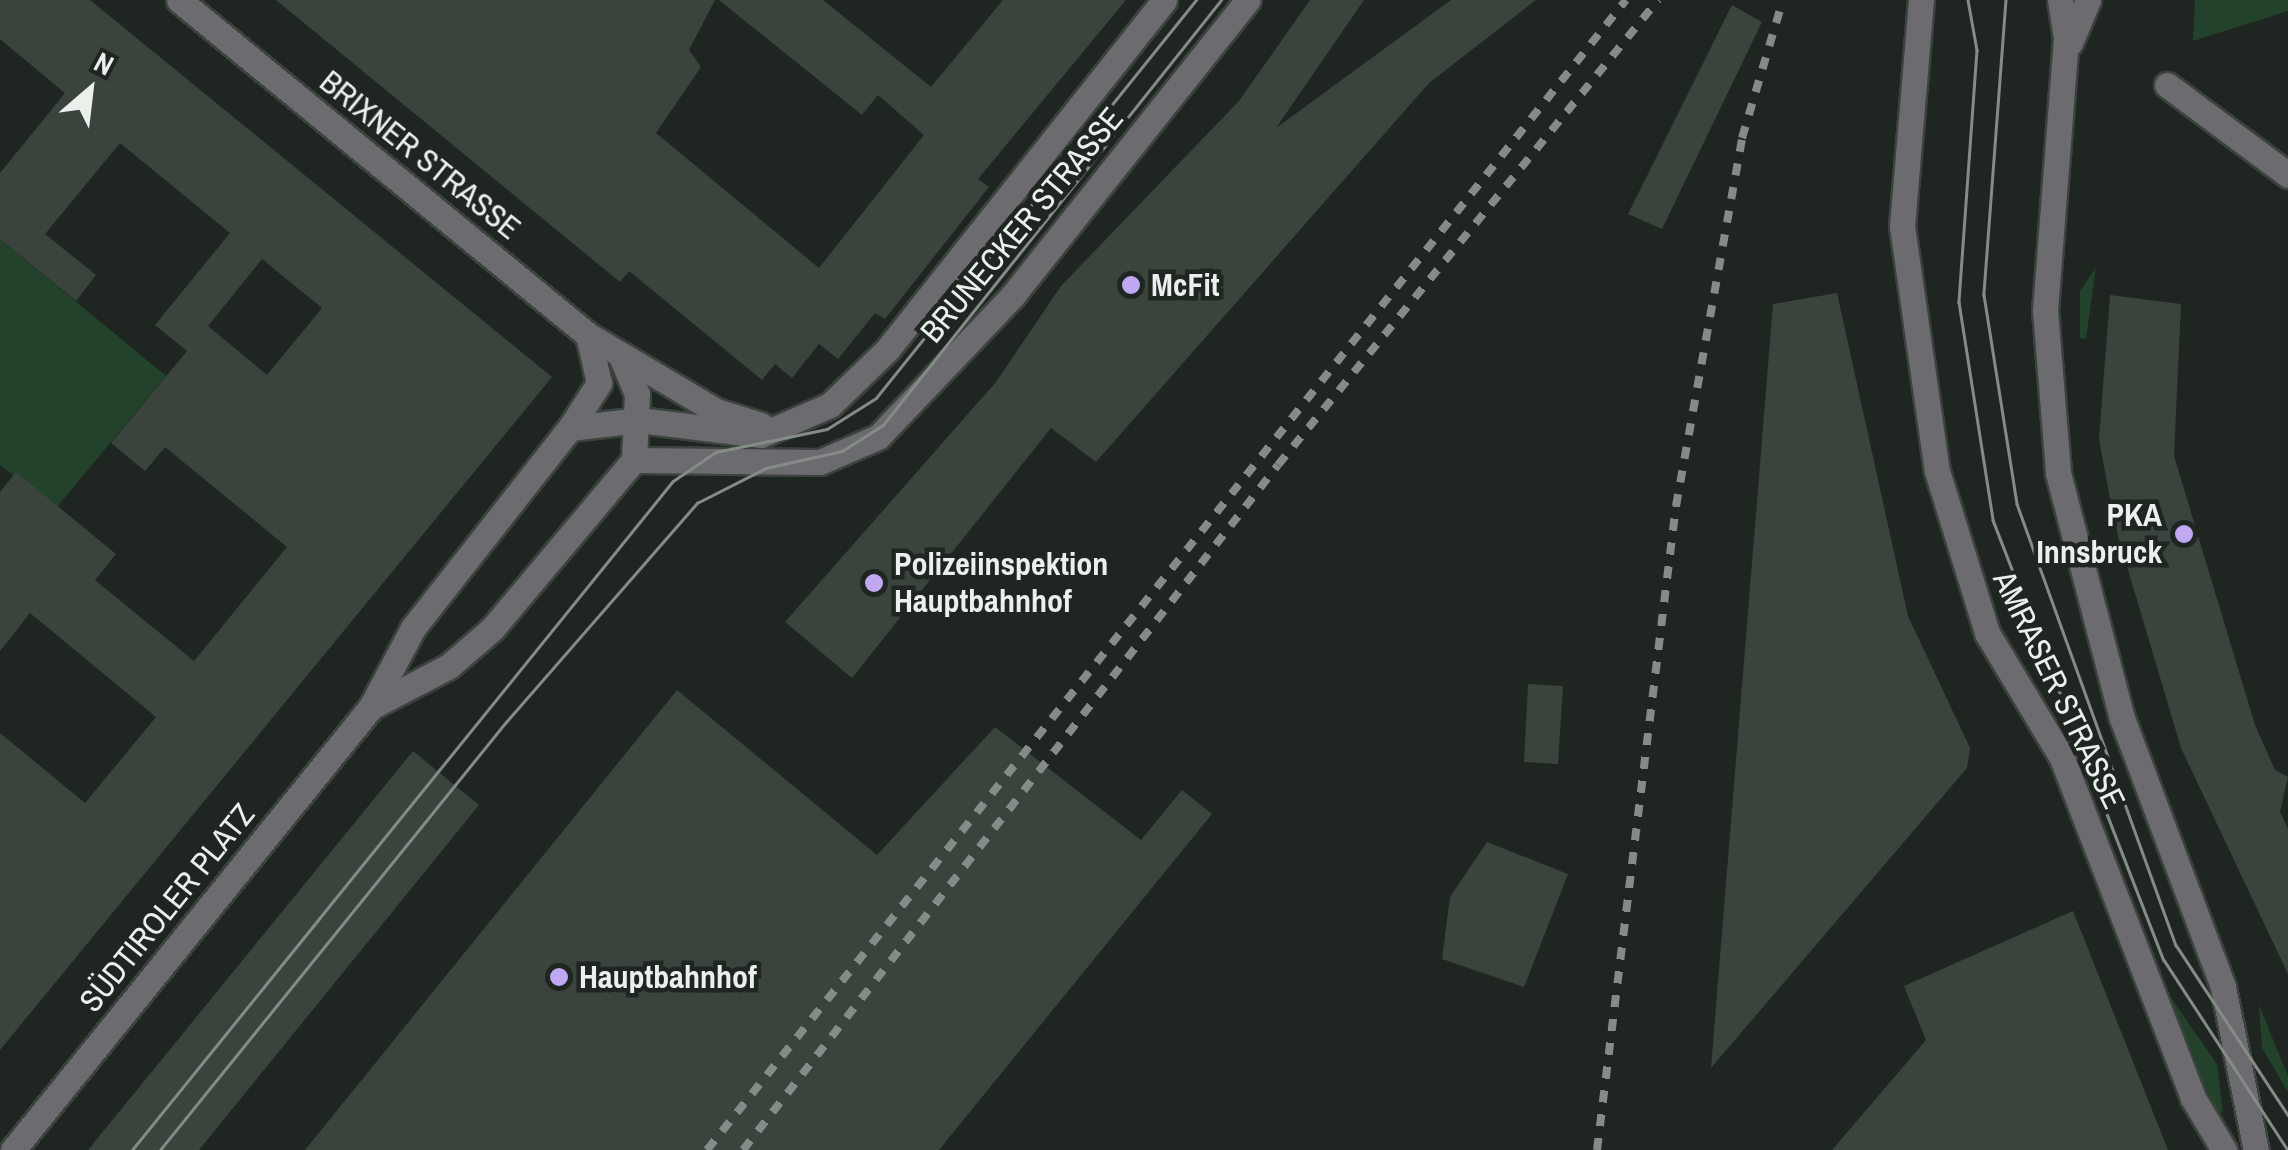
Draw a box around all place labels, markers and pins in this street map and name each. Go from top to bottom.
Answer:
place label: McFit [1151,266,1220,304]
marker: McFit [1120,274,1142,296]
place label: PKA Innsbruck [2037,497,2162,572]
marker: PKA Innsbruck [2171,521,2197,547]
place label: Polizeiinspektion Hauptbahnhof [894,546,1108,621]
marker: Polizeiinspektion Hauptbahnhof [863,572,885,594]
place label: Hauptbahnhof [579,958,757,996]
marker: Hauptbahnhof [548,966,570,988]

